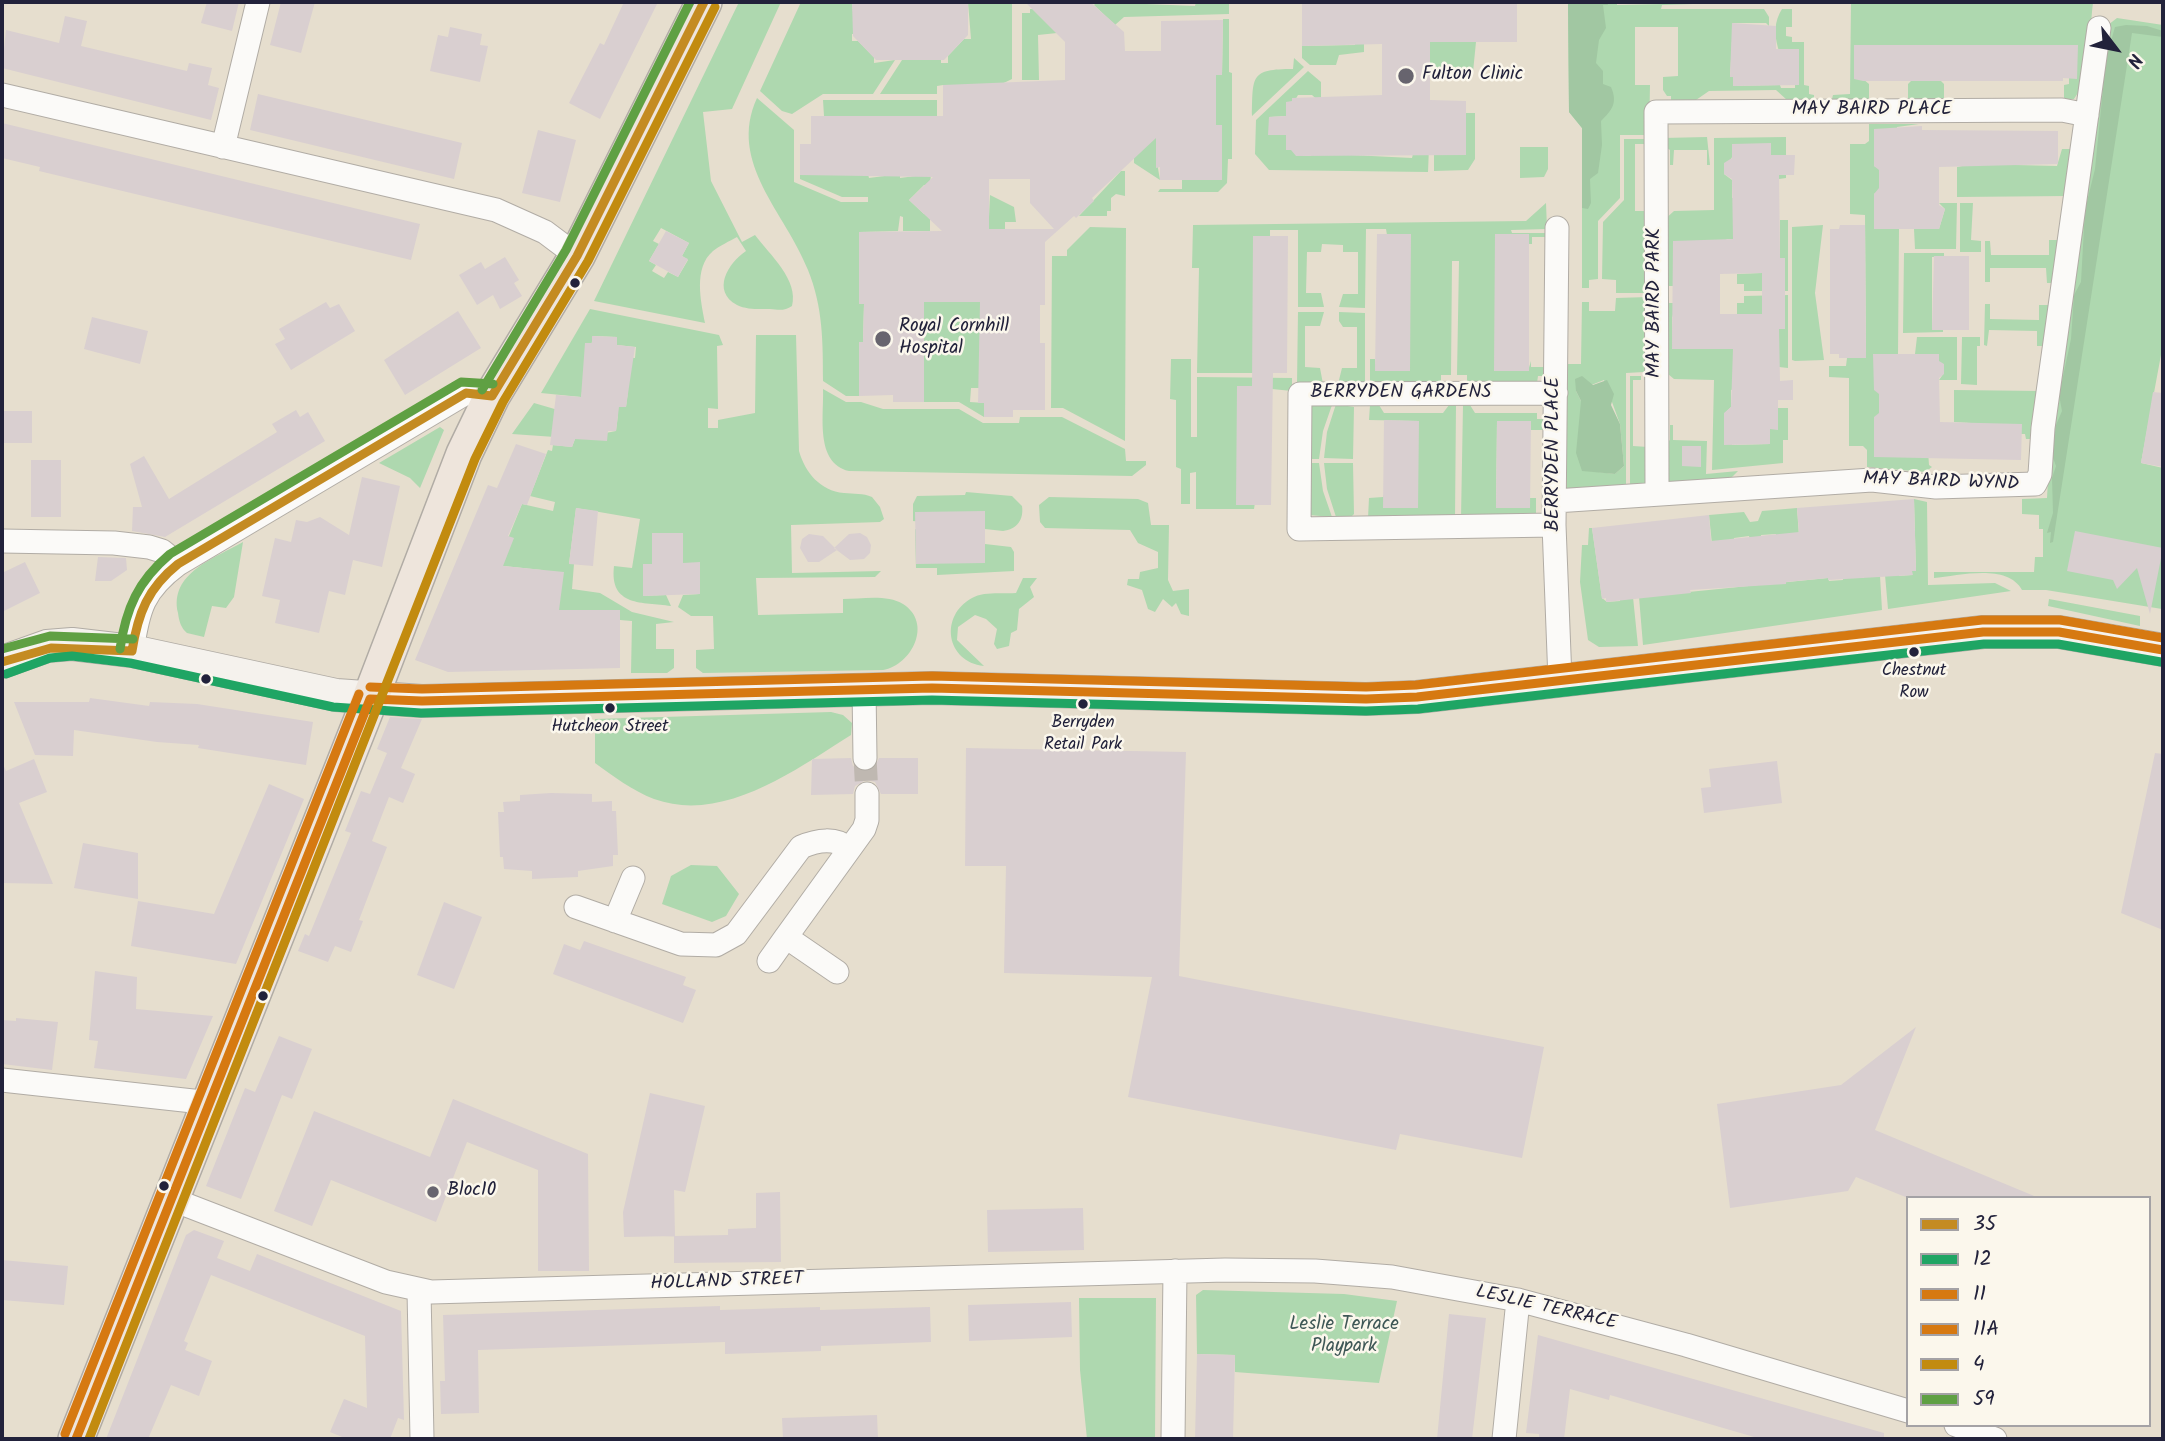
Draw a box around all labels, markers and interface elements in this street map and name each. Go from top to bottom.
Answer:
north arrow [2081,14,2151,84]
text: N [2118,47,2150,73]
place label: Fulton Clinic [1422,65,1523,87]
marker: Fulton Clinic [1396,66,1416,86]
street label: MAY BAIRD PLACE [1792,100,1952,122]
street label: MAY BAIRD PARK [1645,228,1667,378]
unlabelled marker [568,276,582,290]
place label: Royal Cornhill Hospital [899,317,1009,361]
marker: Royal Cornhill Hospital [873,329,893,349]
street label: BERRYDEN PLACE [1544,377,1566,531]
street label: BERRYDEN GARDENS [1311,383,1491,405]
street label: MAY BAIRD WYND [1862,469,2020,497]
marker: Chestnut Row [1907,645,1921,659]
place label: Chestnut Row [1882,662,1946,702]
unlabelled marker [199,672,213,686]
marker: Berryden Retail Park [1076,697,1090,711]
marker: Hutcheon Street [603,701,617,715]
place label: Berryden Retail Park [1044,714,1122,754]
place label: Hutcheon Street [551,718,669,738]
unlabelled marker [256,989,270,1003]
unlabelled marker [157,1179,171,1193]
place label: Bloc10 [447,1181,496,1203]
marker: Bloc10 [425,1184,441,1200]
legend [1906,1196,2151,1427]
text: 35 [1973,1208,1996,1241]
text: 12 [1973,1243,1992,1276]
street label: HOLLAND STREET [650,1269,804,1297]
text: 11 [1973,1278,1986,1311]
street label: LESLIE TERRACE [1473,1282,1619,1336]
text: 11A [1973,1313,1999,1346]
park label: Leslie Terrace Playpark [1289,1315,1399,1359]
text: 4 [1973,1348,1985,1381]
text: 59 [1973,1383,1995,1416]

